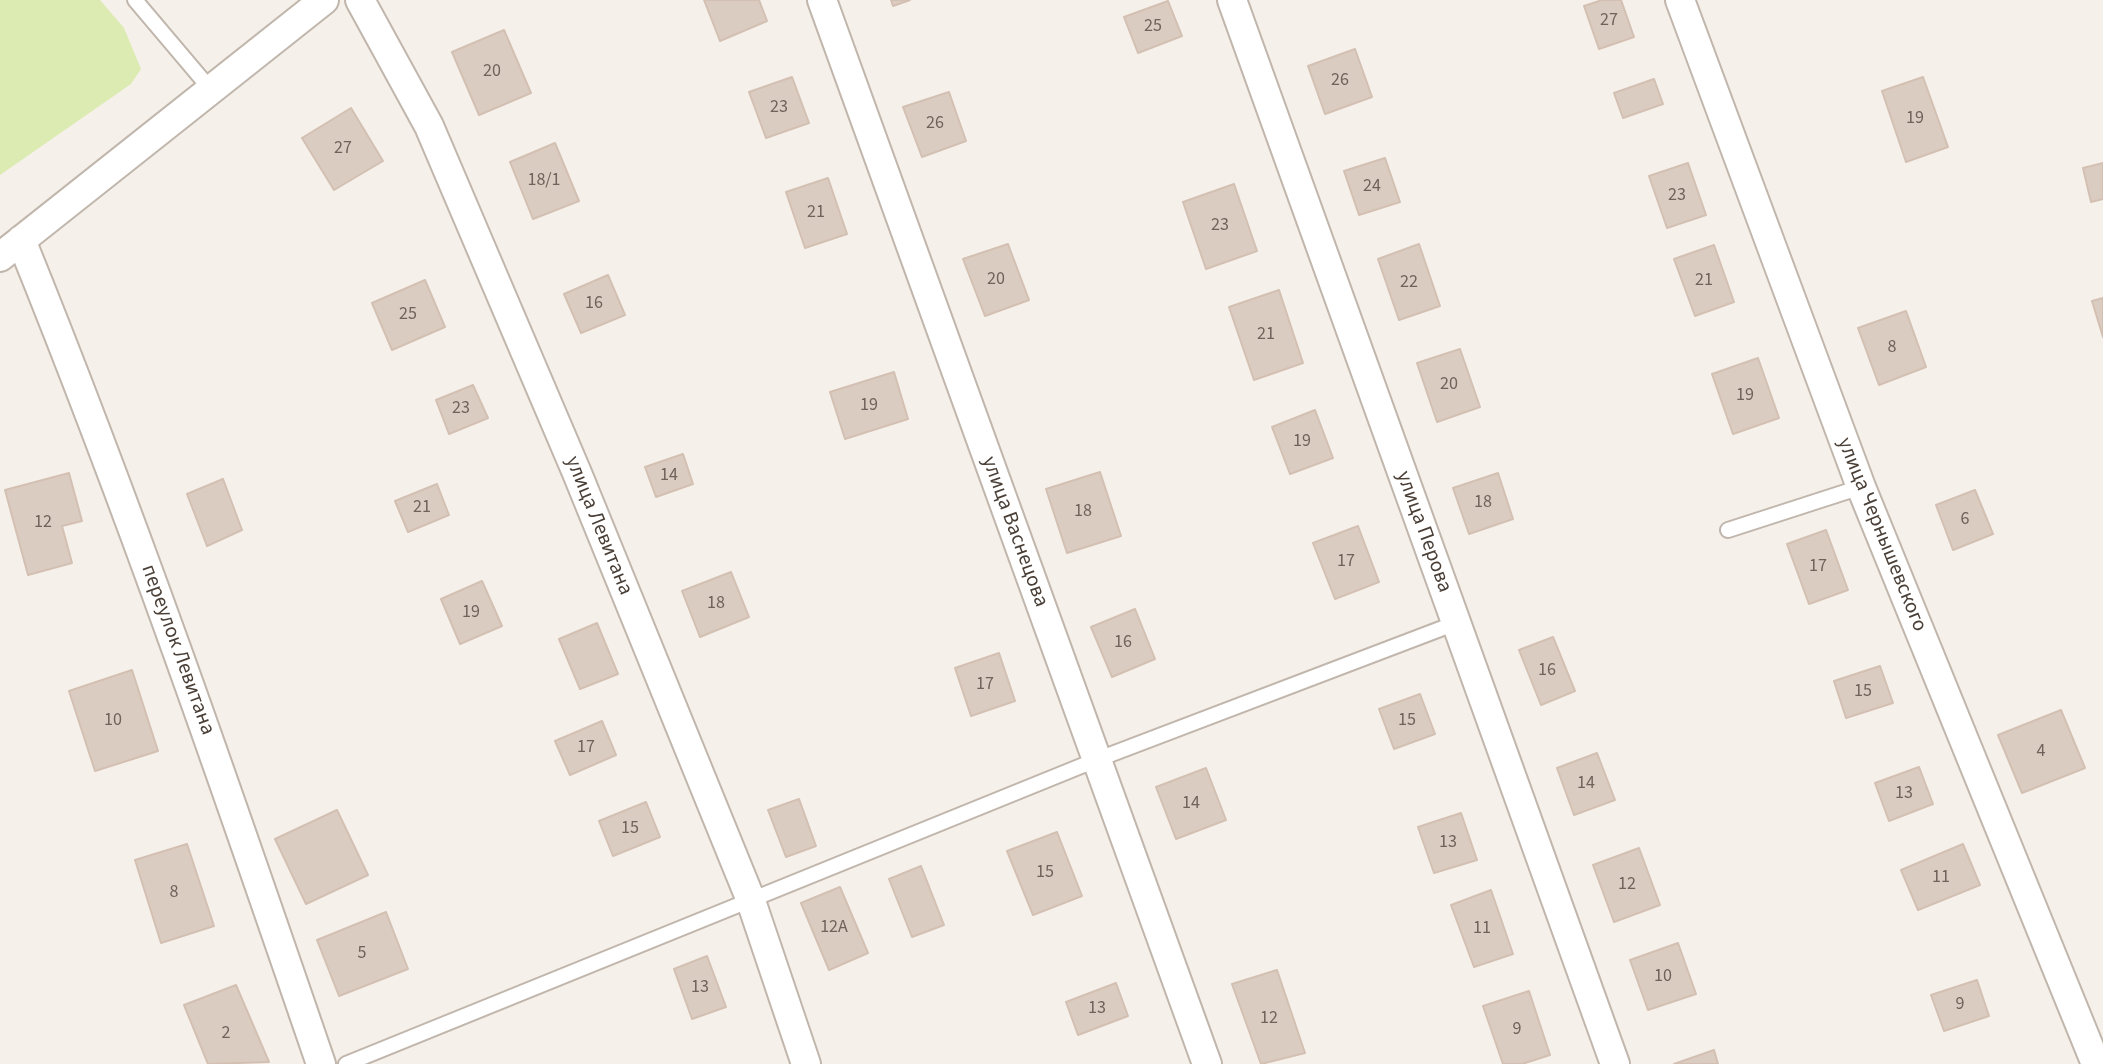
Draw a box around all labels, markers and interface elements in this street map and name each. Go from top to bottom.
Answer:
house number: 27 [1600,10,1618,32]
house number: 25 [1144,16,1162,38]
house number: 20 [483,61,501,83]
house number: 26 [1331,70,1349,92]
house number: 23 [770,97,788,119]
house number: 19 [1906,108,1924,130]
house number: 26 [926,113,944,135]
house number: 27 [334,138,352,160]
house number: 18/1 [527,170,561,192]
house number: 24 [1363,176,1381,198]
house number: 23 [1668,185,1686,207]
house number: 21 [807,202,825,224]
house number: 23 [1211,215,1229,237]
house number: 20 [987,269,1005,291]
house number: 21 [1695,270,1713,292]
house number: 22 [1400,272,1418,294]
house number: 16 [585,293,603,315]
house number: 25 [399,304,417,326]
house number: 21 [1257,324,1275,346]
house number: 8 [1888,337,1896,359]
house number: 20 [1440,374,1458,396]
house number: 19 [1736,385,1754,407]
house number: 19 [860,395,878,417]
house number: 23 [452,398,470,420]
house number: 19 [1293,431,1311,453]
street label: улица Чернышевского [1831,434,1931,636]
street label: улица Левитана [559,453,637,599]
street label: улица Васнецова [975,453,1053,611]
house number: 14 [660,465,678,487]
street label: улица Перова [1389,468,1457,596]
house number: 18 [1474,492,1492,514]
house number: 21 [413,497,431,519]
house number: 18 [1074,501,1092,523]
house number: 6 [1961,509,1969,531]
house number: 12 [34,512,52,534]
house number: 17 [1337,551,1355,573]
house number: 17 [1809,556,1827,578]
street label: переулок Левитана [134,561,220,739]
house number: 18 [707,593,725,615]
house number: 19 [462,602,480,624]
house number: 16 [1114,632,1132,654]
house number: 16 [1538,660,1556,682]
house number: 17 [976,674,994,696]
house number: 15 [1854,681,1872,703]
house number: 10 [104,710,122,732]
house number: 15 [1398,710,1416,732]
house number: 17 [577,737,595,759]
house number: 4 [2037,741,2045,763]
house number: 14 [1577,773,1595,795]
house number: 13 [1895,783,1913,805]
house number: 14 [1182,793,1200,815]
house number: 15 [621,818,639,840]
house number: 13 [1439,832,1457,854]
house number: 15 [1036,862,1054,884]
house number: 11 [1932,867,1950,889]
house number: 12 [1618,874,1636,896]
house number: 8 [170,882,178,904]
house number: 12А [820,917,848,939]
house number: 11 [1473,918,1491,940]
house number: 5 [358,943,366,965]
house number: 10 [1654,966,1672,988]
house number: 13 [691,977,709,999]
house number: 9 [1956,994,1964,1016]
house number: 13 [1088,998,1106,1020]
house number: 12 [1260,1008,1278,1030]
house number: 9 [1513,1019,1521,1041]
house number: 2 [222,1023,230,1045]

